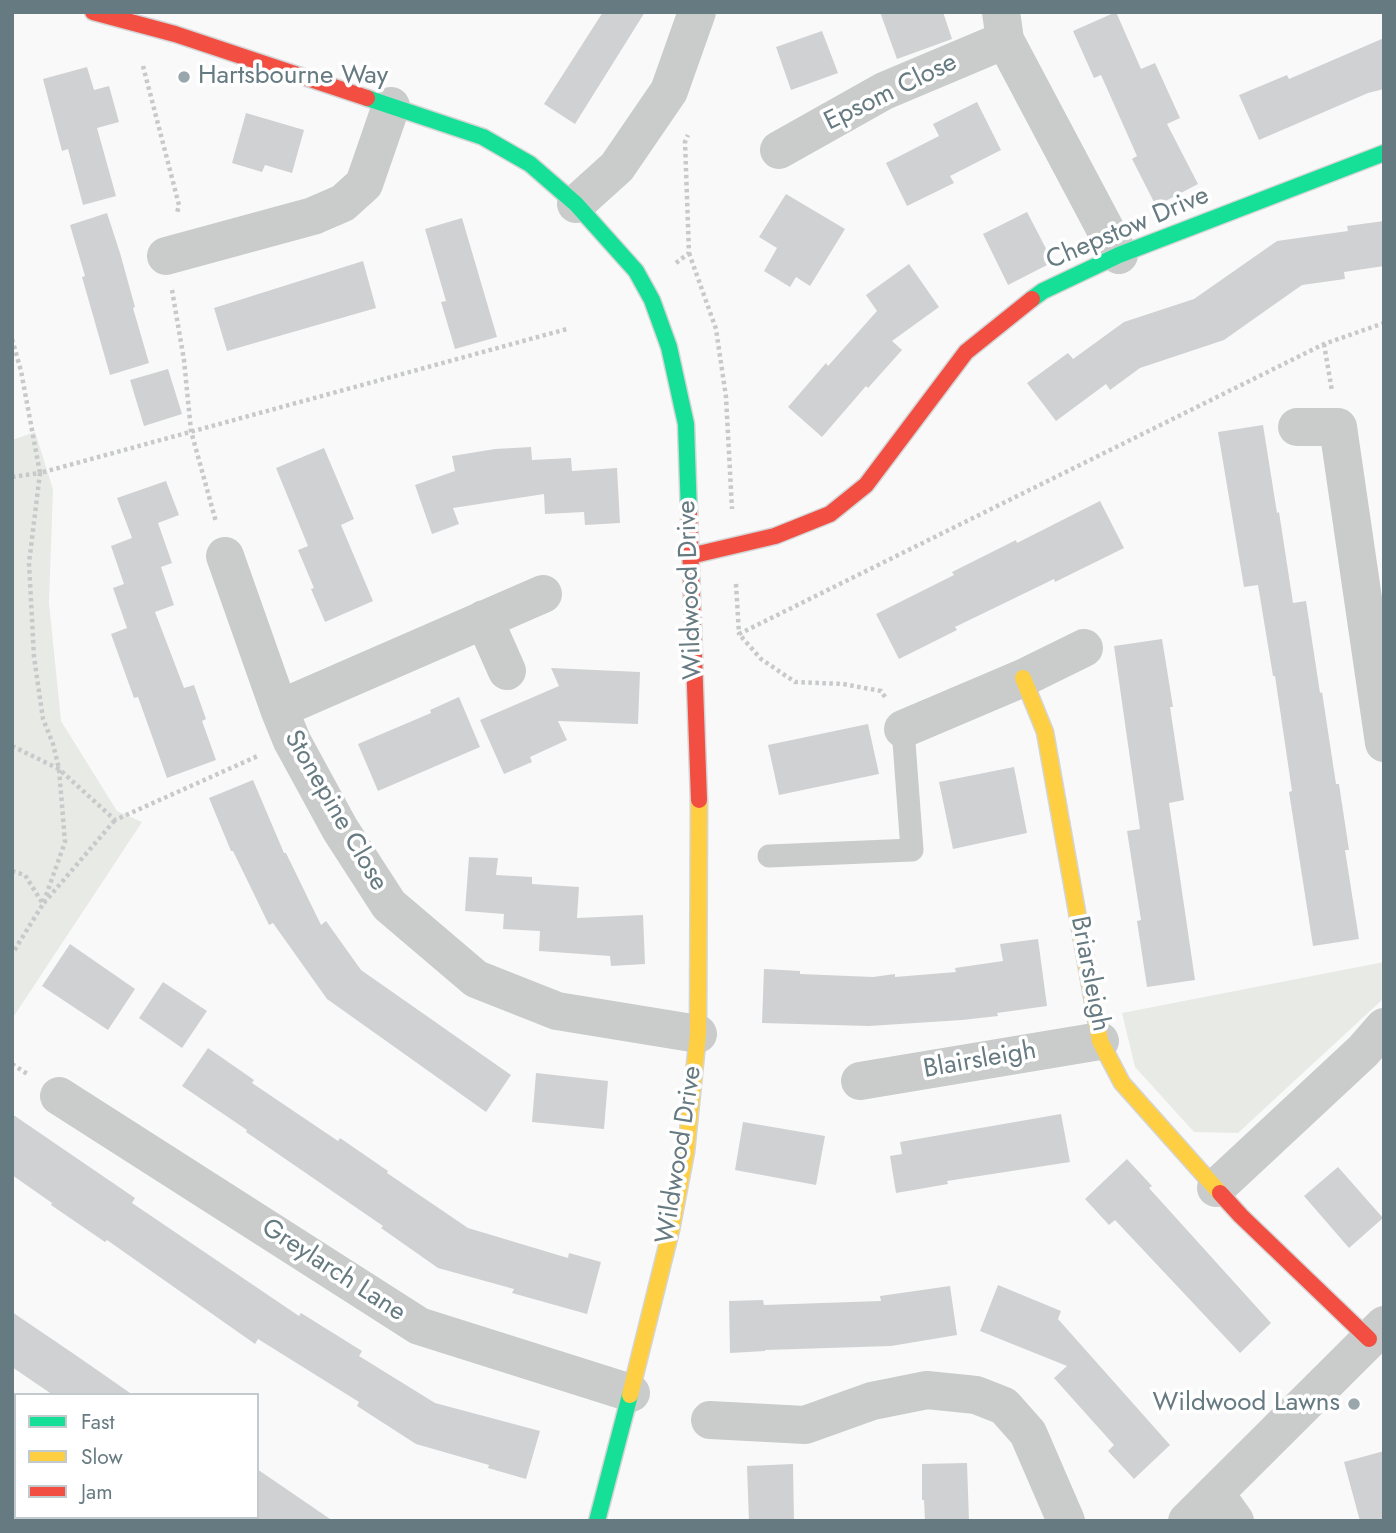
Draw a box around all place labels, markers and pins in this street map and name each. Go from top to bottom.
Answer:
place label: Hartsbourne Way [198,61,388,93]
marker: Hartsbourne Way [176,69,192,85]
place label: Wildwood Lawns [1153,1388,1340,1420]
marker: Wildwood Lawns [1346,1396,1362,1412]

